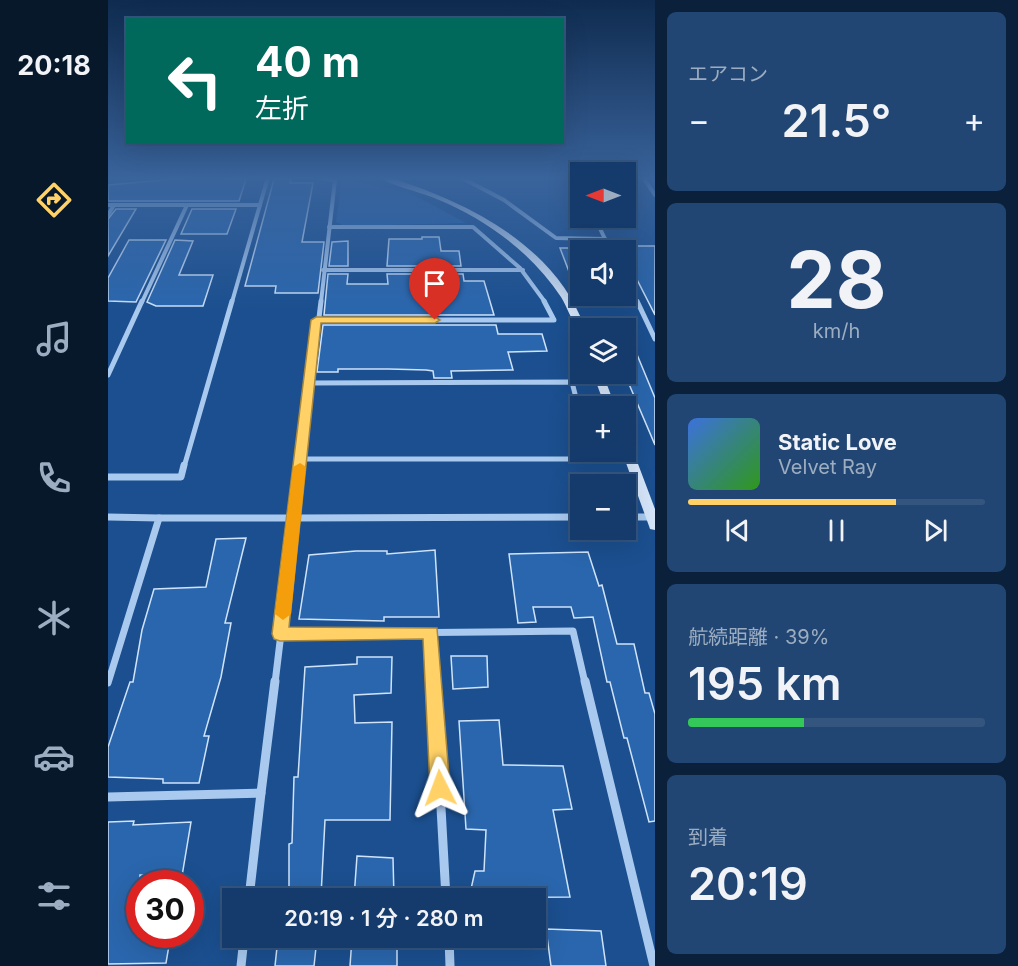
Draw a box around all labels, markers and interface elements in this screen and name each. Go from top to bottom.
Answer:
text: 40 m [255,36,360,87]
icon: left [156,42,234,120]
text: 20:18 [17,49,91,82]
text: エアコン [688,62,768,86]
text: 左折 [255,92,309,125]
text: 21.5° [782,93,891,148]
text: − [688,100,710,140]
text: + [963,100,985,140]
north arrow [570,162,636,228]
map controls [570,162,636,540]
icon: directions [33,179,75,221]
text: 28 [787,232,886,327]
button: sound [570,240,636,306]
pin [409,258,460,320]
icon: arrive [418,267,451,300]
icon: music [33,318,75,360]
button: layers [570,318,636,384]
text: km/h [813,319,860,343]
button: + [570,396,636,462]
text: Static Love [778,429,897,455]
text: Velvet Ray [778,455,877,479]
icon: phone [33,457,75,499]
button: − [570,474,636,540]
icon: previous [721,514,754,547]
icon: pause [820,514,853,547]
icon: next [919,514,952,547]
icon: climate [33,597,75,639]
text: 航続距離 · 39% [688,625,829,649]
text: 195 km [688,656,842,711]
icon: car [33,736,75,778]
position arrow [408,756,472,820]
text: 到着 [688,825,728,849]
text: 20:19 [688,856,808,911]
speed limit sign: 30 [126,870,204,948]
icon: filters [33,875,75,917]
text: 20:19 · 1 分 · 280 m [284,905,484,931]

